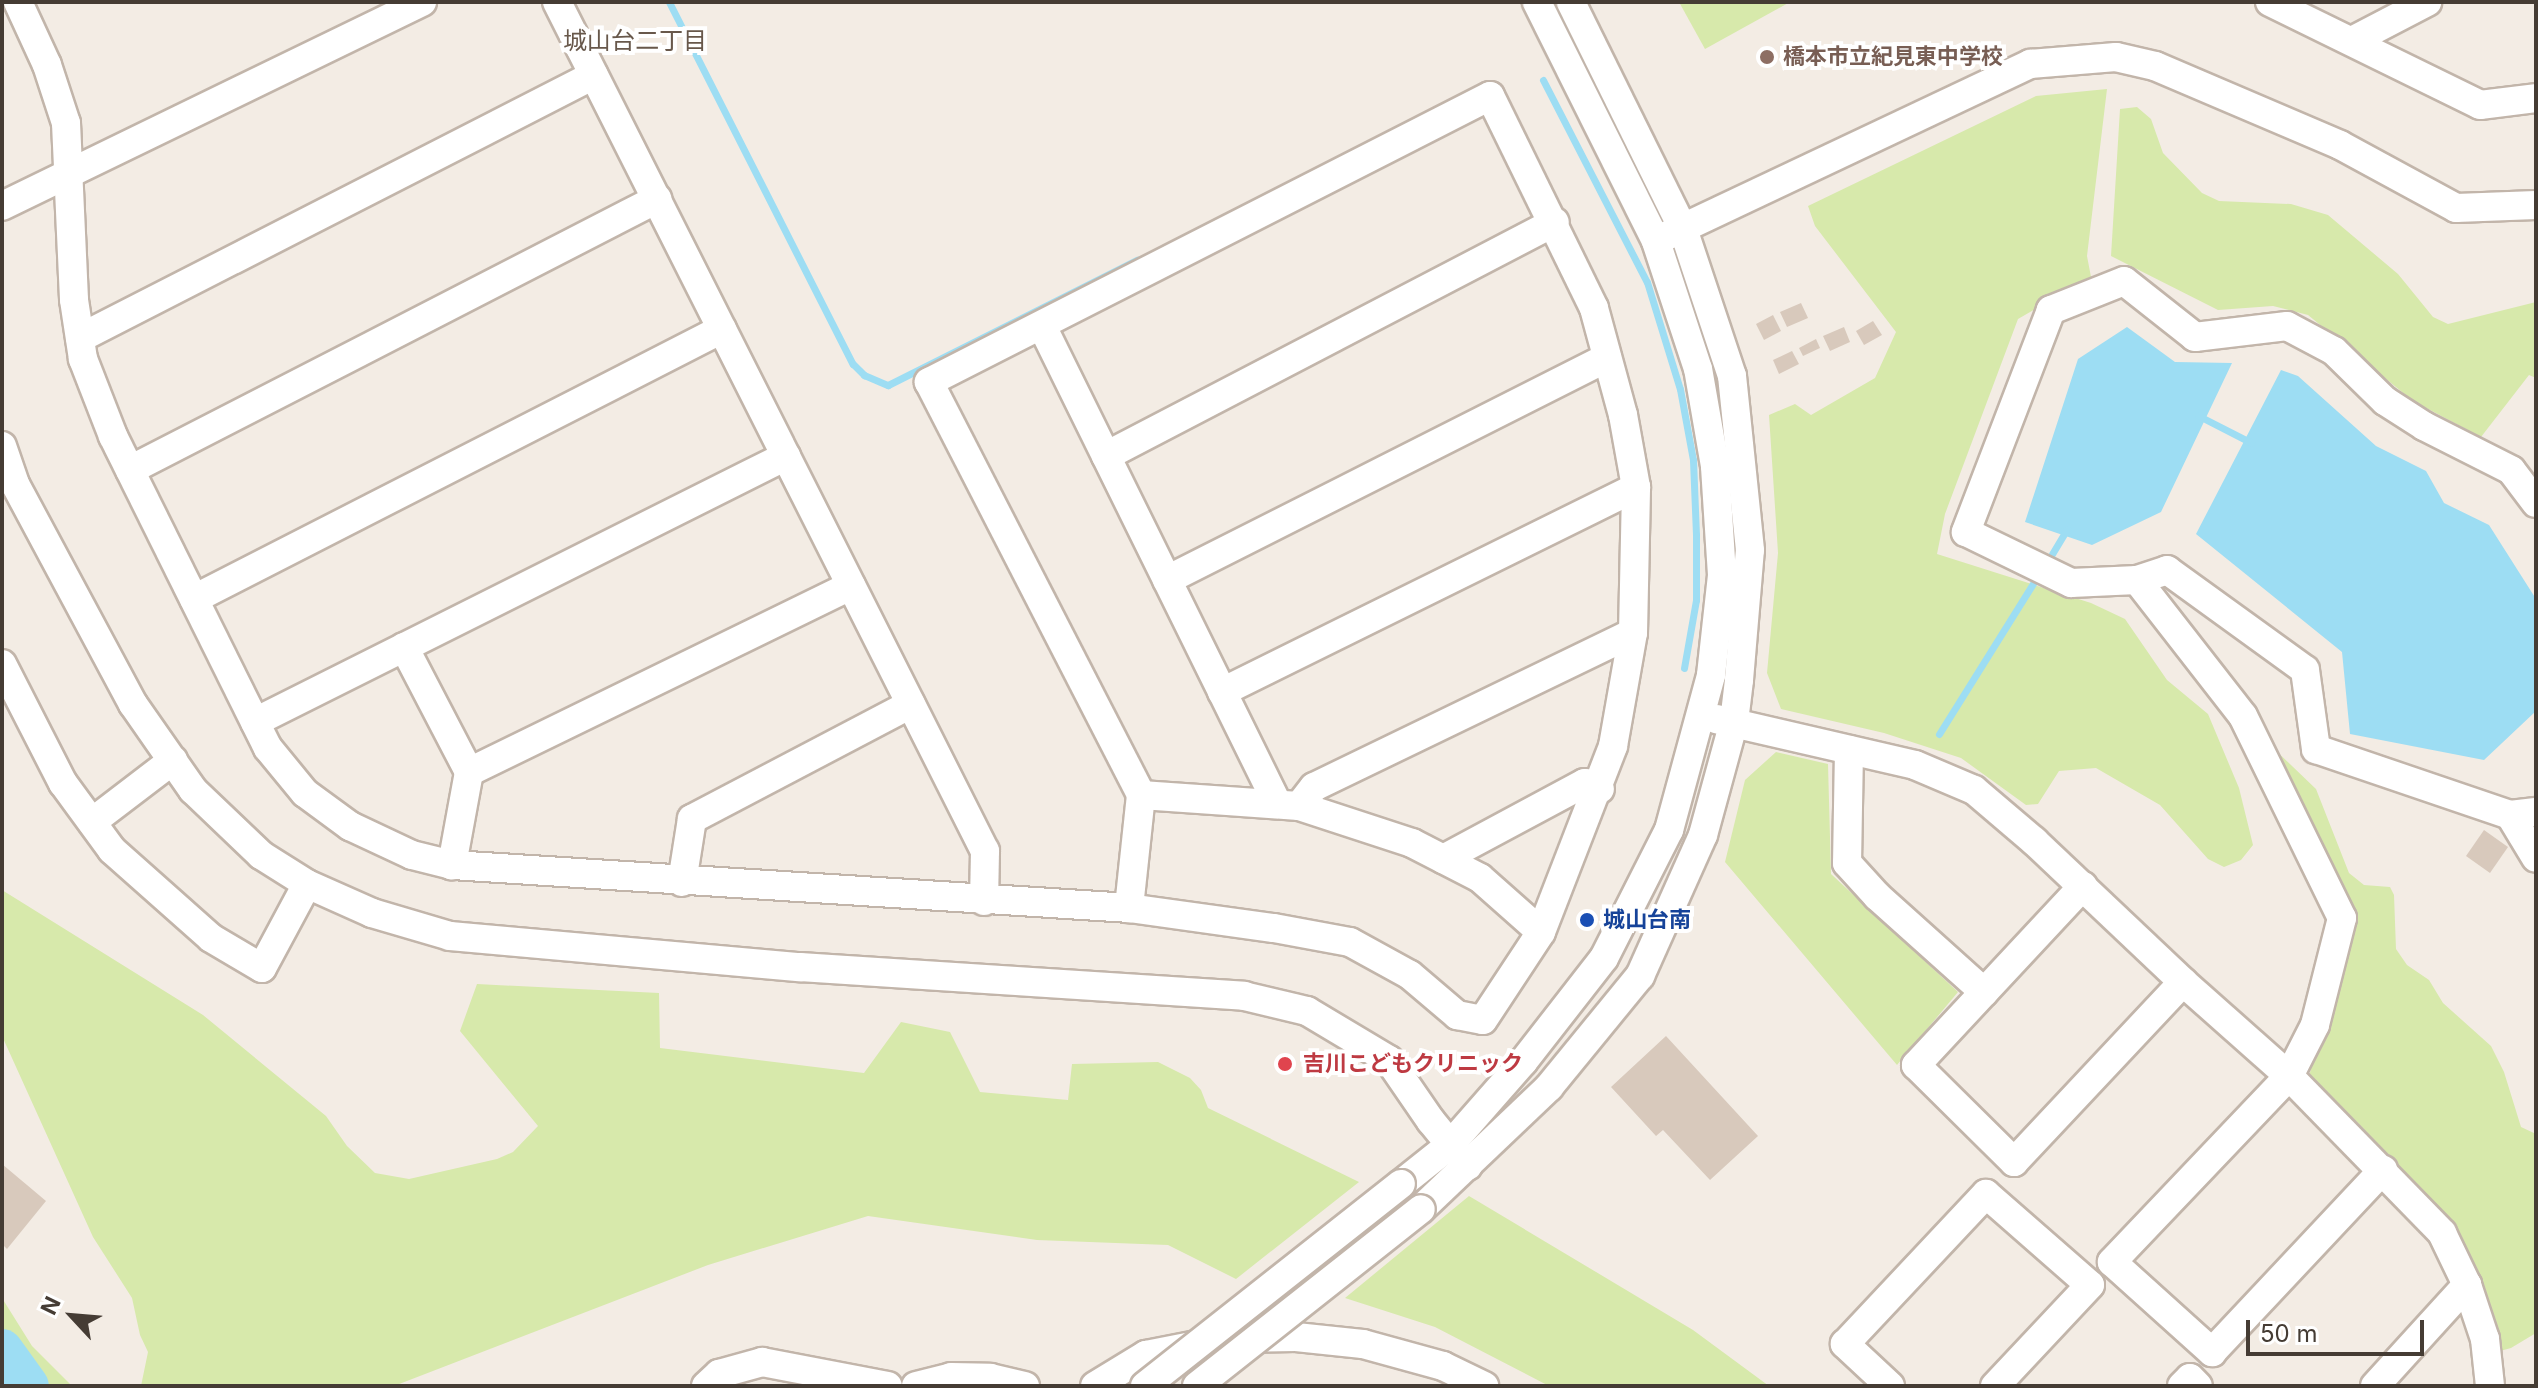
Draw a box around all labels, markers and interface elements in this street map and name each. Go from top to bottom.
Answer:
district label: 城山台二丁目 [563,27,707,55]
place label: 橋本市立紀見東中学校 [1783,44,2003,70]
marker: 橋本市立紀見東中学校 [1758,48,1776,66]
place label: 城山台南 [1603,907,1691,933]
marker: 城山台南 [1578,911,1596,929]
place label: 吉川こどもクリニック [1303,1051,1523,1077]
marker: 吉川こどもクリニック [1274,1053,1296,1075]
north arrow [32,1276,112,1356]
text: N [35,1292,66,1319]
scale bar [2250,1304,2428,1354]
text: 50 m [2260,1319,2318,1348]

